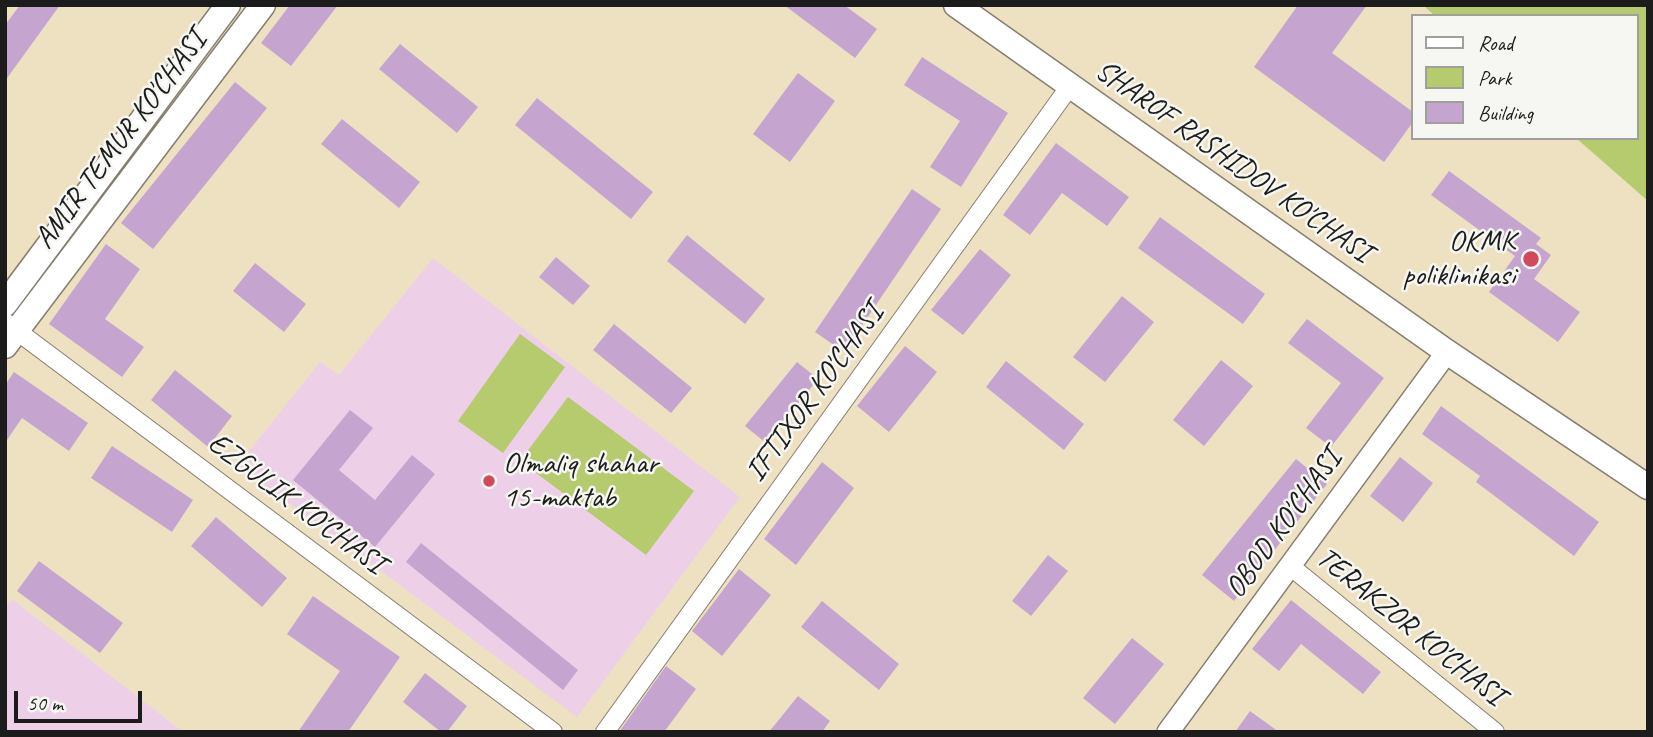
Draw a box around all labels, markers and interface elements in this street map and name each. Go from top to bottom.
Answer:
legend [1412,14,1639,140]
street label: AMIR TEMUR KO'CHASI [27,24,215,256]
text: Road [1478,30,1513,56]
street label: SHAROF RASHIDOV KO'CHASI [1088,53,1378,271]
text: Park [1478,65,1511,91]
text: Building [1478,100,1533,126]
place label: OKMK poliklinikasi [1403,224,1515,294]
marker: OKMK poliklinikasi [1521,249,1541,269]
street label: IFTIXOR KO'CHASI [738,297,892,489]
street label: EZGULIK KO'CHASI [200,426,392,582]
street label: OBOD KO'CHASI [1218,443,1350,605]
place label: Olmaliq shahar 15-maktab [503,446,658,516]
marker: Olmaliq shahar 15-maktab [481,473,497,489]
street label: TERAKZOR KO'CHASI [1309,540,1511,714]
scale bar [18,678,145,722]
text: 50 m [27,690,63,716]

